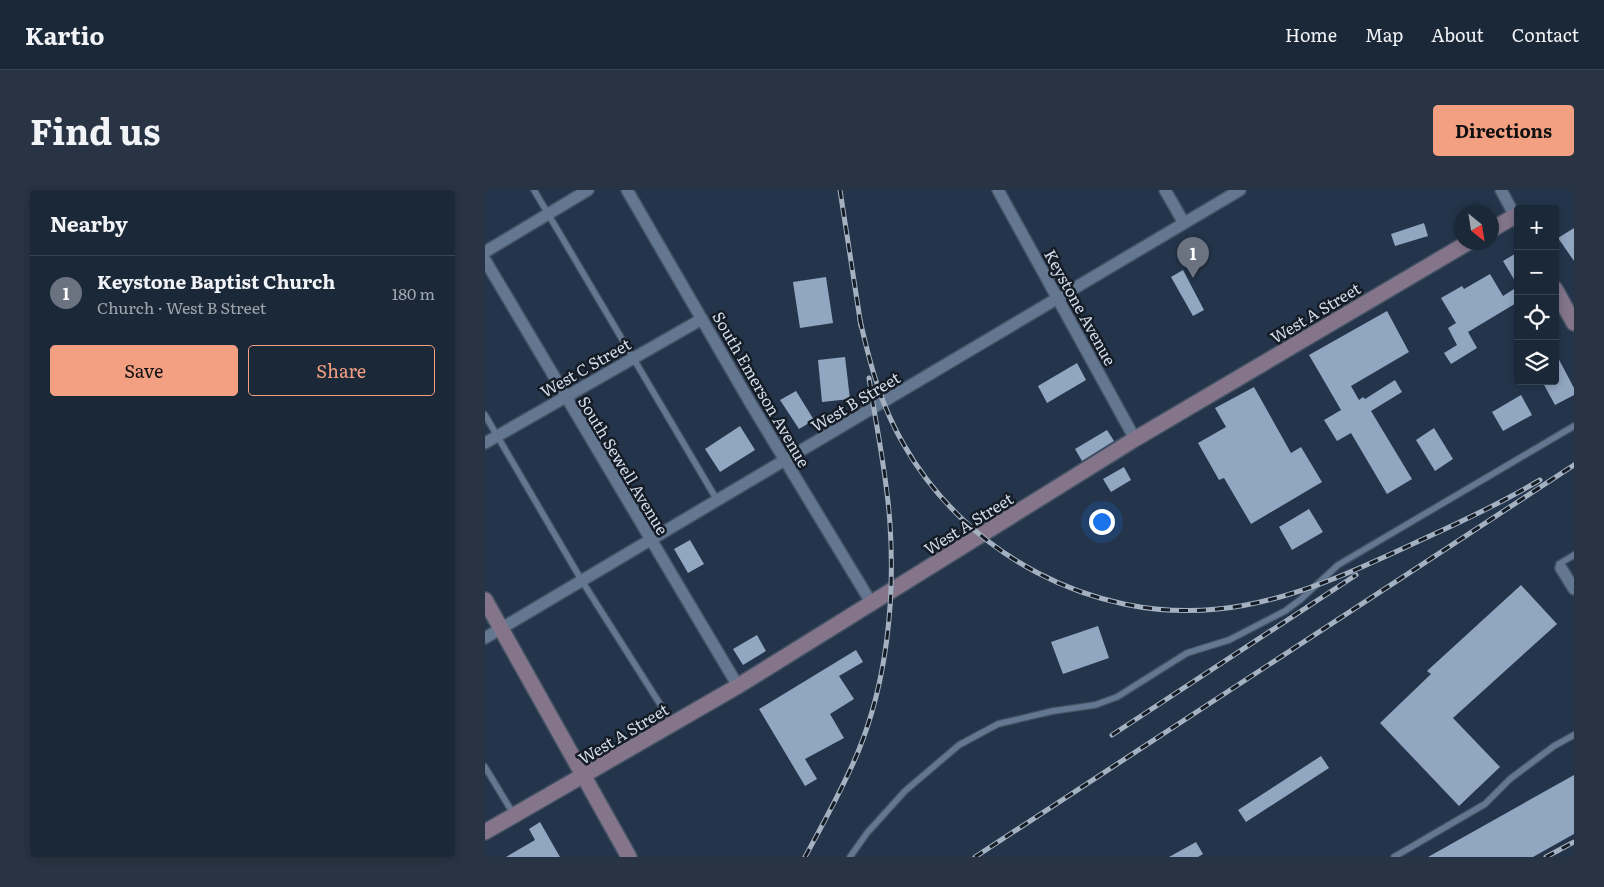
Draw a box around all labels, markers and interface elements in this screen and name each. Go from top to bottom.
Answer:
text: Kartio [25,17,104,52]
text: Home [1285,21,1337,48]
text: Map [1365,21,1403,48]
text: About [1431,21,1484,48]
text: Contact [1512,21,1579,48]
text: Find us [30,104,160,156]
button: Directions [1433,105,1574,156]
north arrow [1454,205,1499,250]
map controls [1514,205,1559,385]
button: + [1514,205,1559,250]
text: Nearby [50,207,128,238]
pin: 1 [1177,237,1209,278]
street label: Keystone Avenue [1039,245,1123,369]
button: − [1514,250,1559,295]
text: Keystone Baptist Church [97,267,335,295]
street label: West A Street [1265,275,1365,348]
text: 1 [63,281,69,305]
text: 180 m [392,281,435,305]
text: Church · West B Street [97,295,266,319]
button: locate [1514,295,1559,340]
street label: South Emerson Avenue [707,307,817,471]
street label: West C Street [535,331,635,403]
button: layers [1514,340,1559,385]
button: Save [50,345,238,396]
button: Share [248,345,435,396]
street label: West B Street [806,365,905,437]
street label: South Sewell Avenue [573,391,675,539]
street label: West A Street [919,486,1018,560]
your location [1089,509,1115,535]
street label: West A Street [573,696,673,769]

